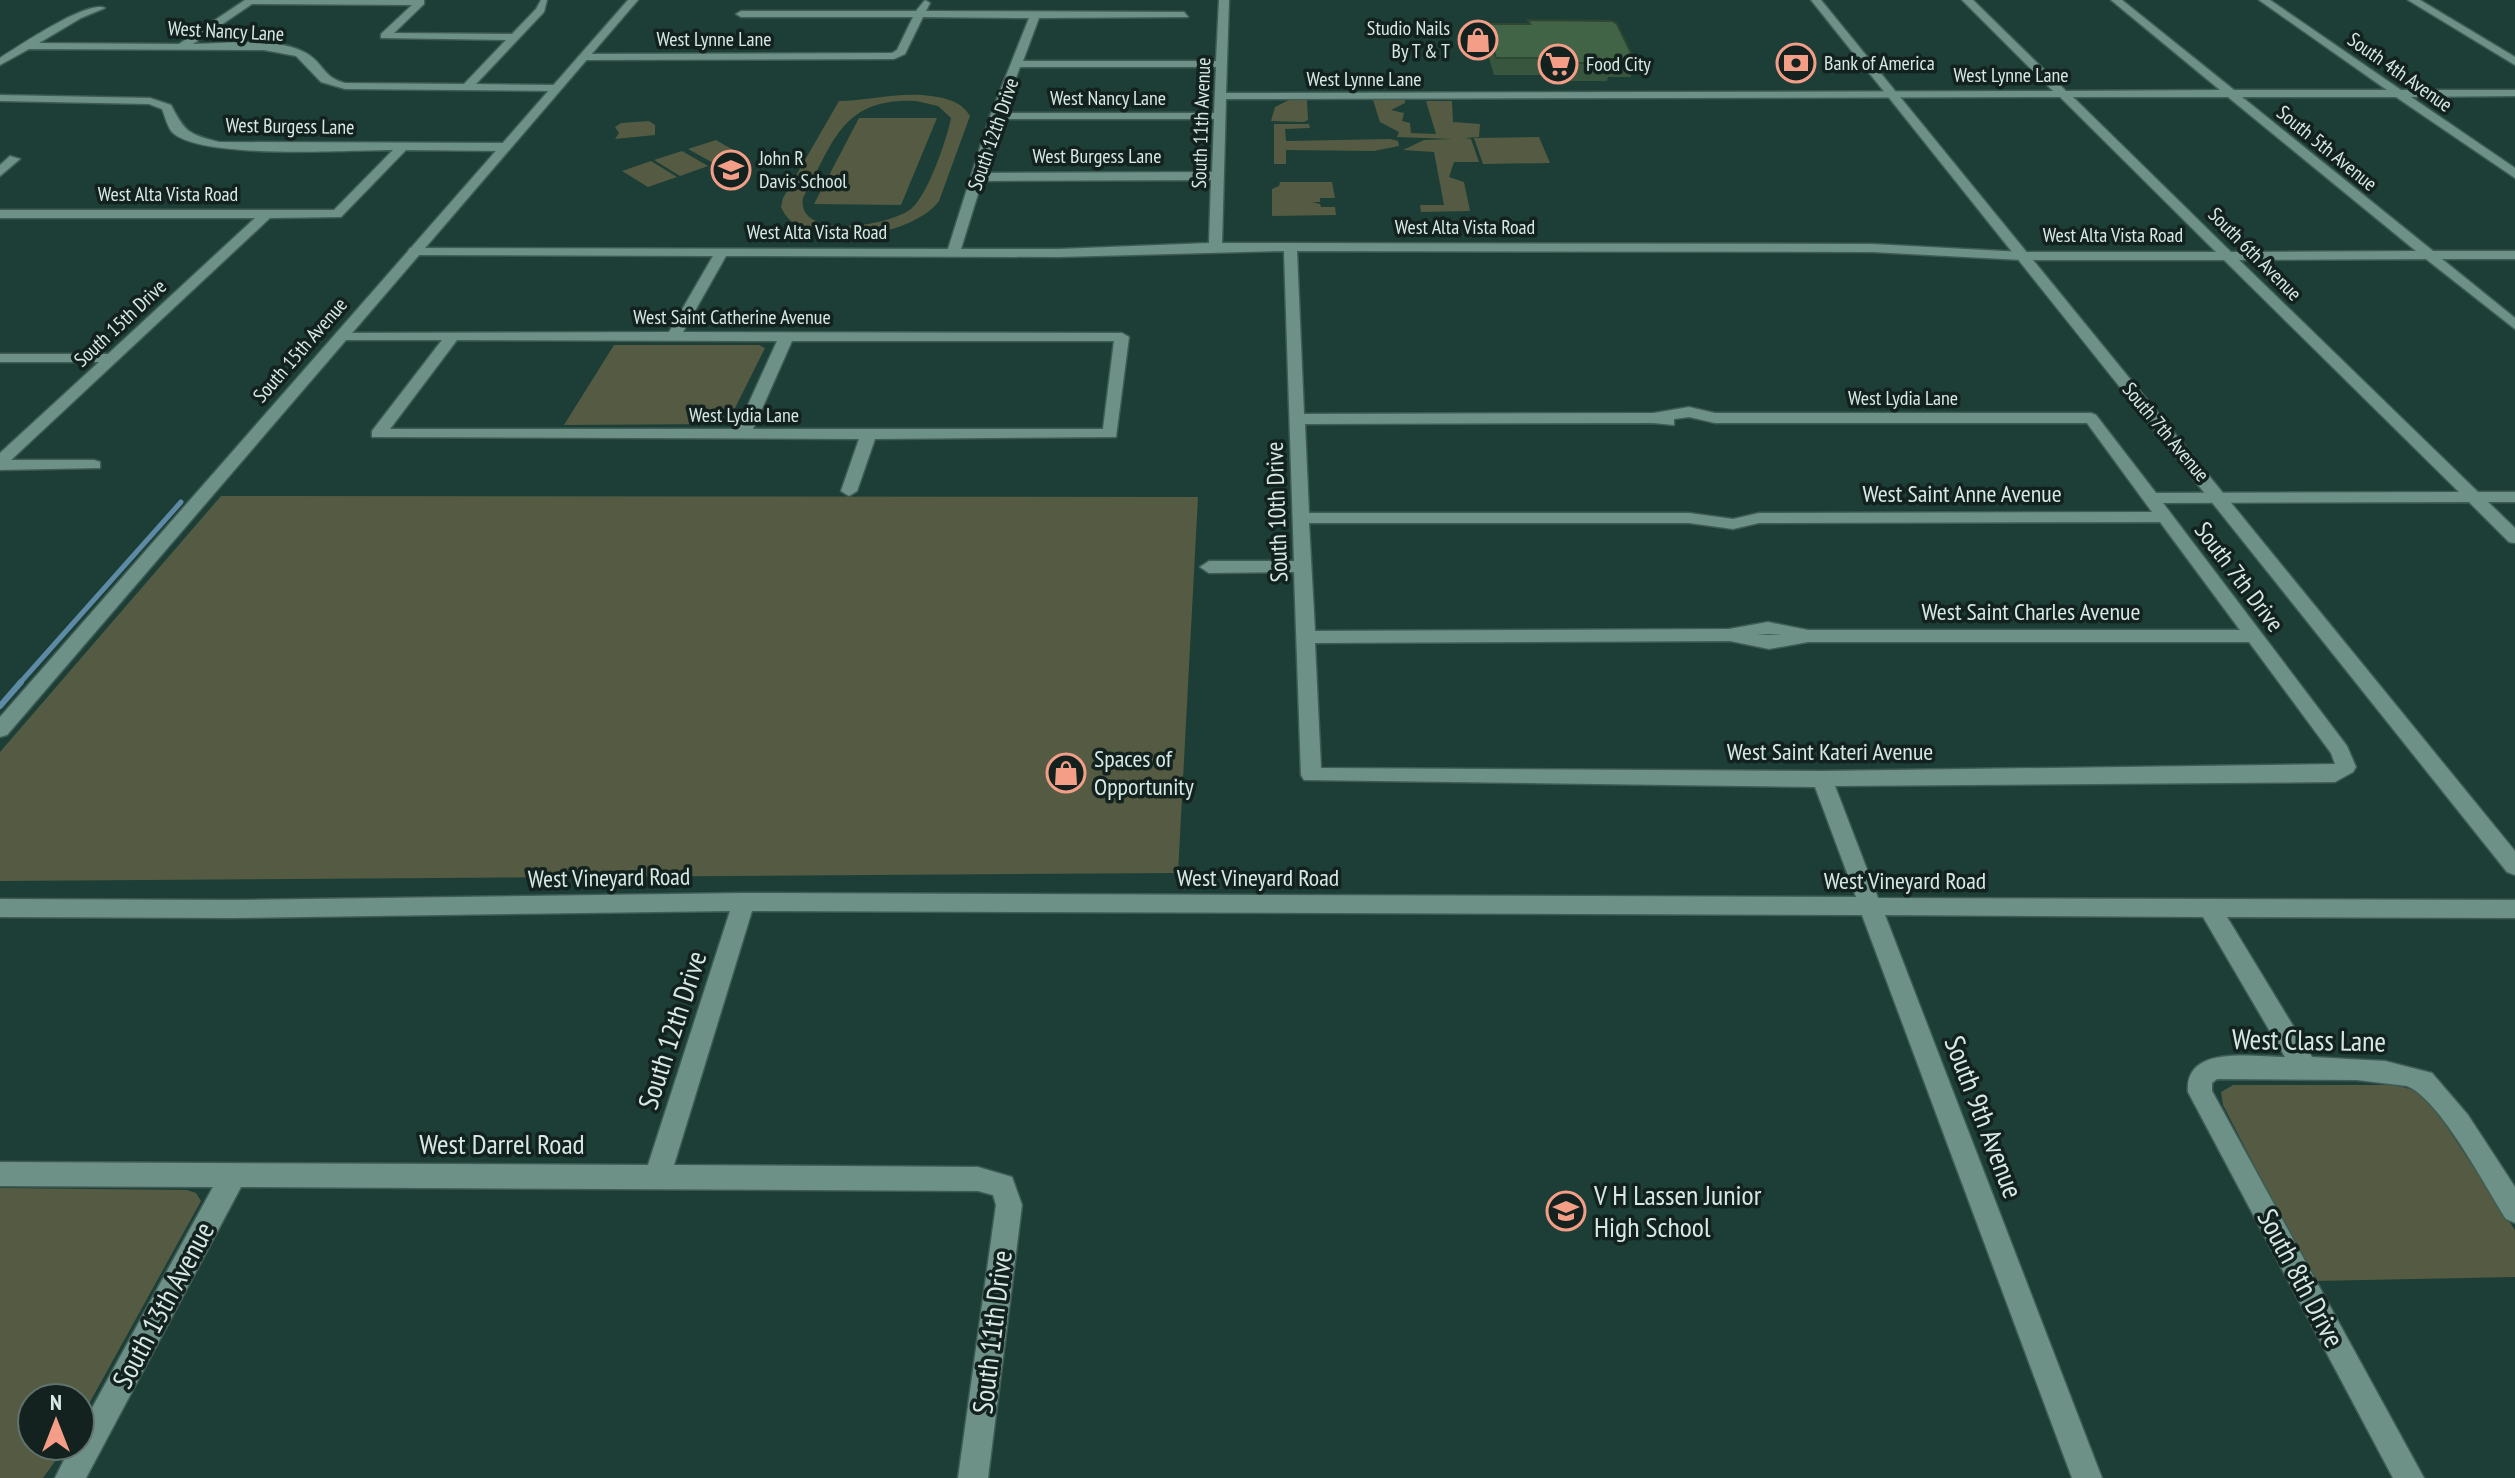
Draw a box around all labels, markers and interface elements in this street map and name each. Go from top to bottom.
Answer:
street label: West Nancy Lane [167,15,285,47]
place label: Studio Nails By T & T [1367,15,1450,64]
shop icon: Studio Nails By T & T [1457,19,1499,61]
street label: West Lynne Lane [657,26,771,52]
street label: South 4th Avenue [2343,26,2457,118]
bank icon: Bank of America [1775,42,1817,84]
supermarket icon: Food City [1537,43,1579,85]
place label: Bank of America [1824,50,1935,76]
place label: Food City [1586,51,1651,77]
street label: South 11th Avenue [1186,57,1216,189]
street label: West Lynne Lane [1954,62,2068,88]
street label: West Lynne Lane [1307,66,1421,92]
street label: South 12th Drive [962,74,1024,194]
street label: West Nancy Lane [1050,85,1166,111]
street label: South 5th Avenue [2271,100,2383,196]
street label: West Burgess Lane [225,112,355,140]
street label: West Burgess Lane [1033,143,1161,169]
place label: John R Davis School [758,145,847,194]
school or university icon: John R Davis School [710,149,752,191]
street label: West Alta Vista Road [98,181,238,207]
street label: South 6th Avenue [2203,202,2307,306]
street label: West Alta Vista Road [1395,214,1535,240]
street label: West Alta Vista Road [747,219,887,245]
street label: West Alta Vista Road [2043,222,2183,248]
street label: South 15th Drive [68,273,172,373]
street label: South 15th Avenue [247,292,353,408]
street label: West Saint Catherine Avenue [633,304,831,330]
street label: South 7th Avenue [2117,377,2215,487]
street label: West Lydia Lane [1848,385,1958,411]
street label: West Lydia Lane [689,402,799,428]
street label: South 10th Drive [1259,441,1294,583]
street label: West Saint Anne Avenue [1862,478,2062,509]
street label: South 7th Drive [2188,516,2291,638]
street label: West Saint Charles Avenue [1922,596,2140,627]
street label: West Saint Kateri Avenue [1727,736,1933,767]
place label: Spaces of Opportunity [1094,743,1194,802]
shop icon: Spaces of Opportunity [1045,752,1087,794]
street label: West Vineyard Road [528,861,690,894]
street label: West Vineyard Road [1177,862,1339,893]
street label: West Vineyard Road [1824,865,1986,896]
street label: South 12th Drive [629,946,714,1114]
street label: West Class Lane [2232,1020,2386,1059]
street label: South 9th Avenue [1937,1030,2032,1203]
street label: West Darrel Road [419,1125,585,1162]
place label: V H Lassen Junior High School [1593,1176,1762,1245]
school or university icon: V H Lassen Junior High School [1545,1190,1587,1232]
street label: South 8th Drive [2250,1202,2353,1353]
street label: South 13th Avenue [103,1215,222,1394]
street label: South 11th Drive [963,1248,1020,1416]
north arrow [16,1382,96,1462]
text: N [50,1388,62,1416]

